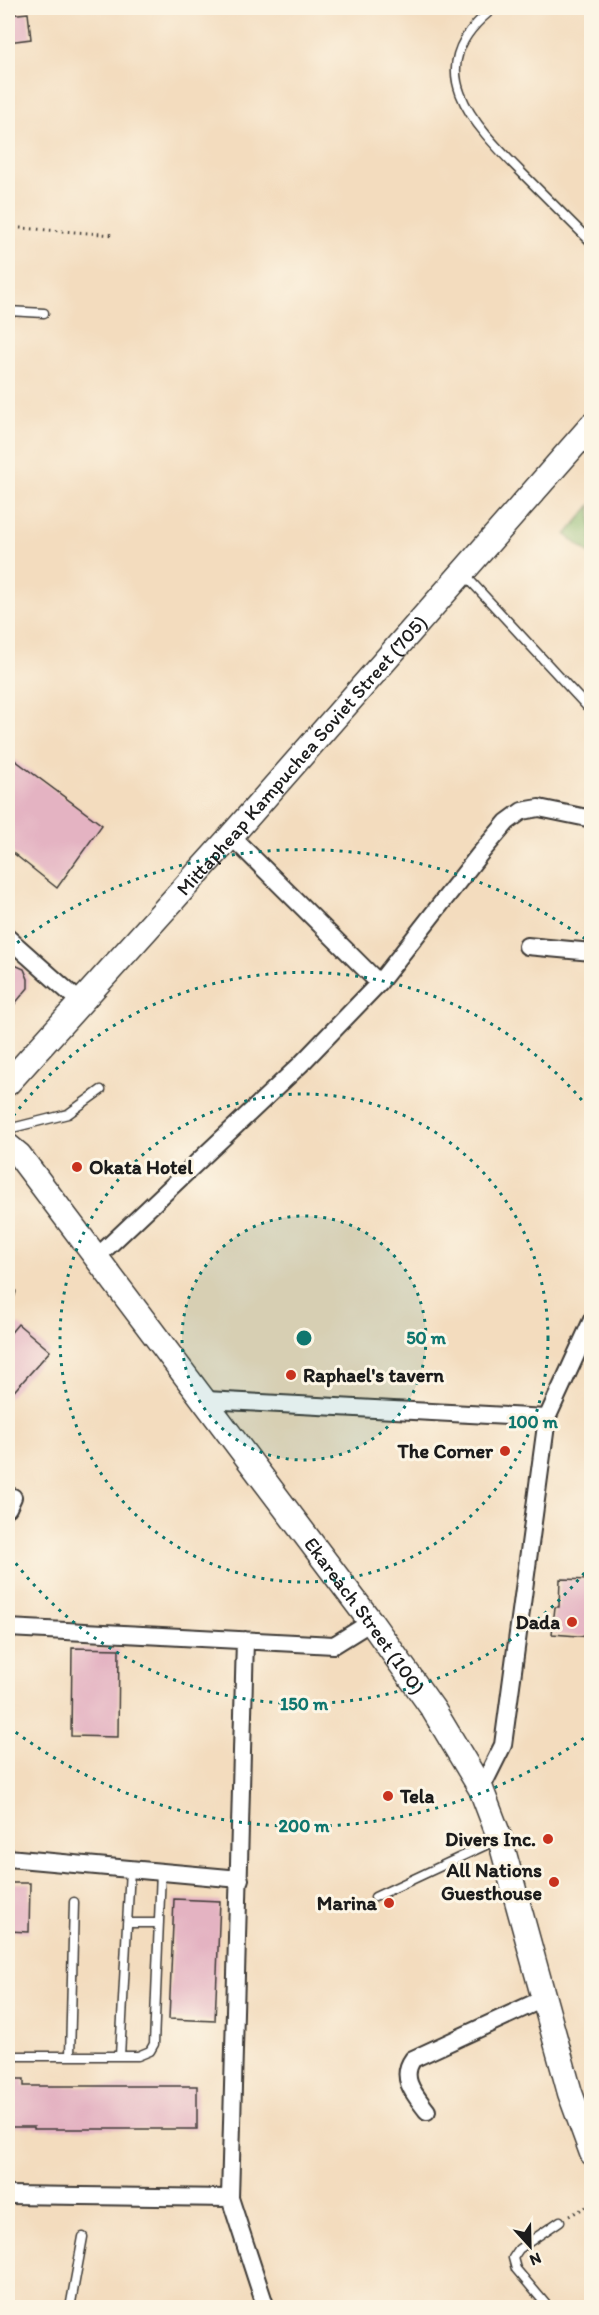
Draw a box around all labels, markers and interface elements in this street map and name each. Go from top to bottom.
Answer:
street label: Mittapheap Kampuchea Soviet Street (705) [171,610,432,900]
place label: Okata Hotel [89,1155,193,1179]
marker: Okata Hotel [70,1160,84,1174]
text: 50 m [406,1327,447,1349]
centre of rings [294,1328,314,1348]
place label: Raphael's tavern [303,1363,444,1388]
marker: Raphael's tavern [284,1368,298,1382]
text: 100 m [508,1411,559,1433]
place label: The Corner [397,1439,494,1463]
marker: The Corner [498,1444,512,1458]
street label: Ekareach Street (100) [299,1532,430,1698]
place label: Dada [515,1610,560,1634]
marker: Dada [565,1615,579,1629]
text: 150 m [280,1693,329,1715]
place label: Tela [399,1784,434,1808]
marker: Tela [381,1789,395,1803]
text: 200 m [279,1815,330,1837]
place label: Divers Inc. [445,1827,536,1851]
marker: Divers Inc. [541,1832,555,1846]
place label: All Nations Guesthouse [441,1858,542,1905]
marker: All Nations Guesthouse [547,1875,561,1889]
place label: Marina [317,1891,378,1915]
marker: Marina [382,1896,396,1910]
north arrow [500,2216,560,2276]
text: N [527,2249,544,2270]

